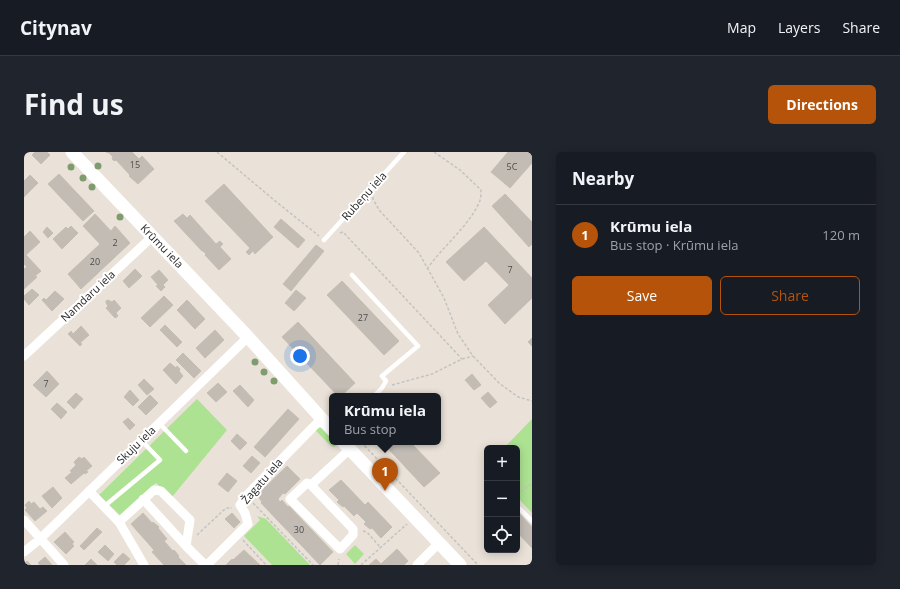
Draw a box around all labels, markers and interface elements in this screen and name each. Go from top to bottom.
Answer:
text: Citynav [20,15,92,41]
text: Map [727,18,756,37]
text: Layers [778,18,820,37]
text: Share [842,18,880,37]
text: Find us [24,85,124,123]
button: Directions [768,85,876,124]
house number: 15 [130,158,140,171]
house number: 5C [507,160,518,173]
text: Nearby [572,167,634,190]
street label: Rubeņu iela [338,168,389,223]
text: Krūmu iela [610,216,692,236]
street label: Krūmu iela [138,220,187,271]
text: 1 [581,226,589,244]
text: 120 m [822,226,860,244]
house number: 2 [112,236,118,249]
text: Bus stop · Krūmu iela [610,236,738,254]
house number: 20 [90,255,100,268]
house number: 7 [507,263,513,276]
street label: Namdaru iela [57,266,118,325]
button: Save [572,276,712,315]
button: Share [720,276,860,315]
house number: 27 [358,311,368,324]
your location [290,346,310,366]
house number: 7 [43,377,49,390]
popup [329,393,441,445]
text: Krūmu iela [344,400,426,420]
text: Bus stop [344,420,396,438]
street label: Skuju iela [113,422,158,467]
map controls [484,445,520,553]
button: + [484,445,520,481]
street label: Žagatu iela [238,455,286,507]
pin: 1 [372,458,398,491]
button: − [484,481,520,517]
button: locate [484,517,520,553]
house number: 30 [294,523,304,536]

